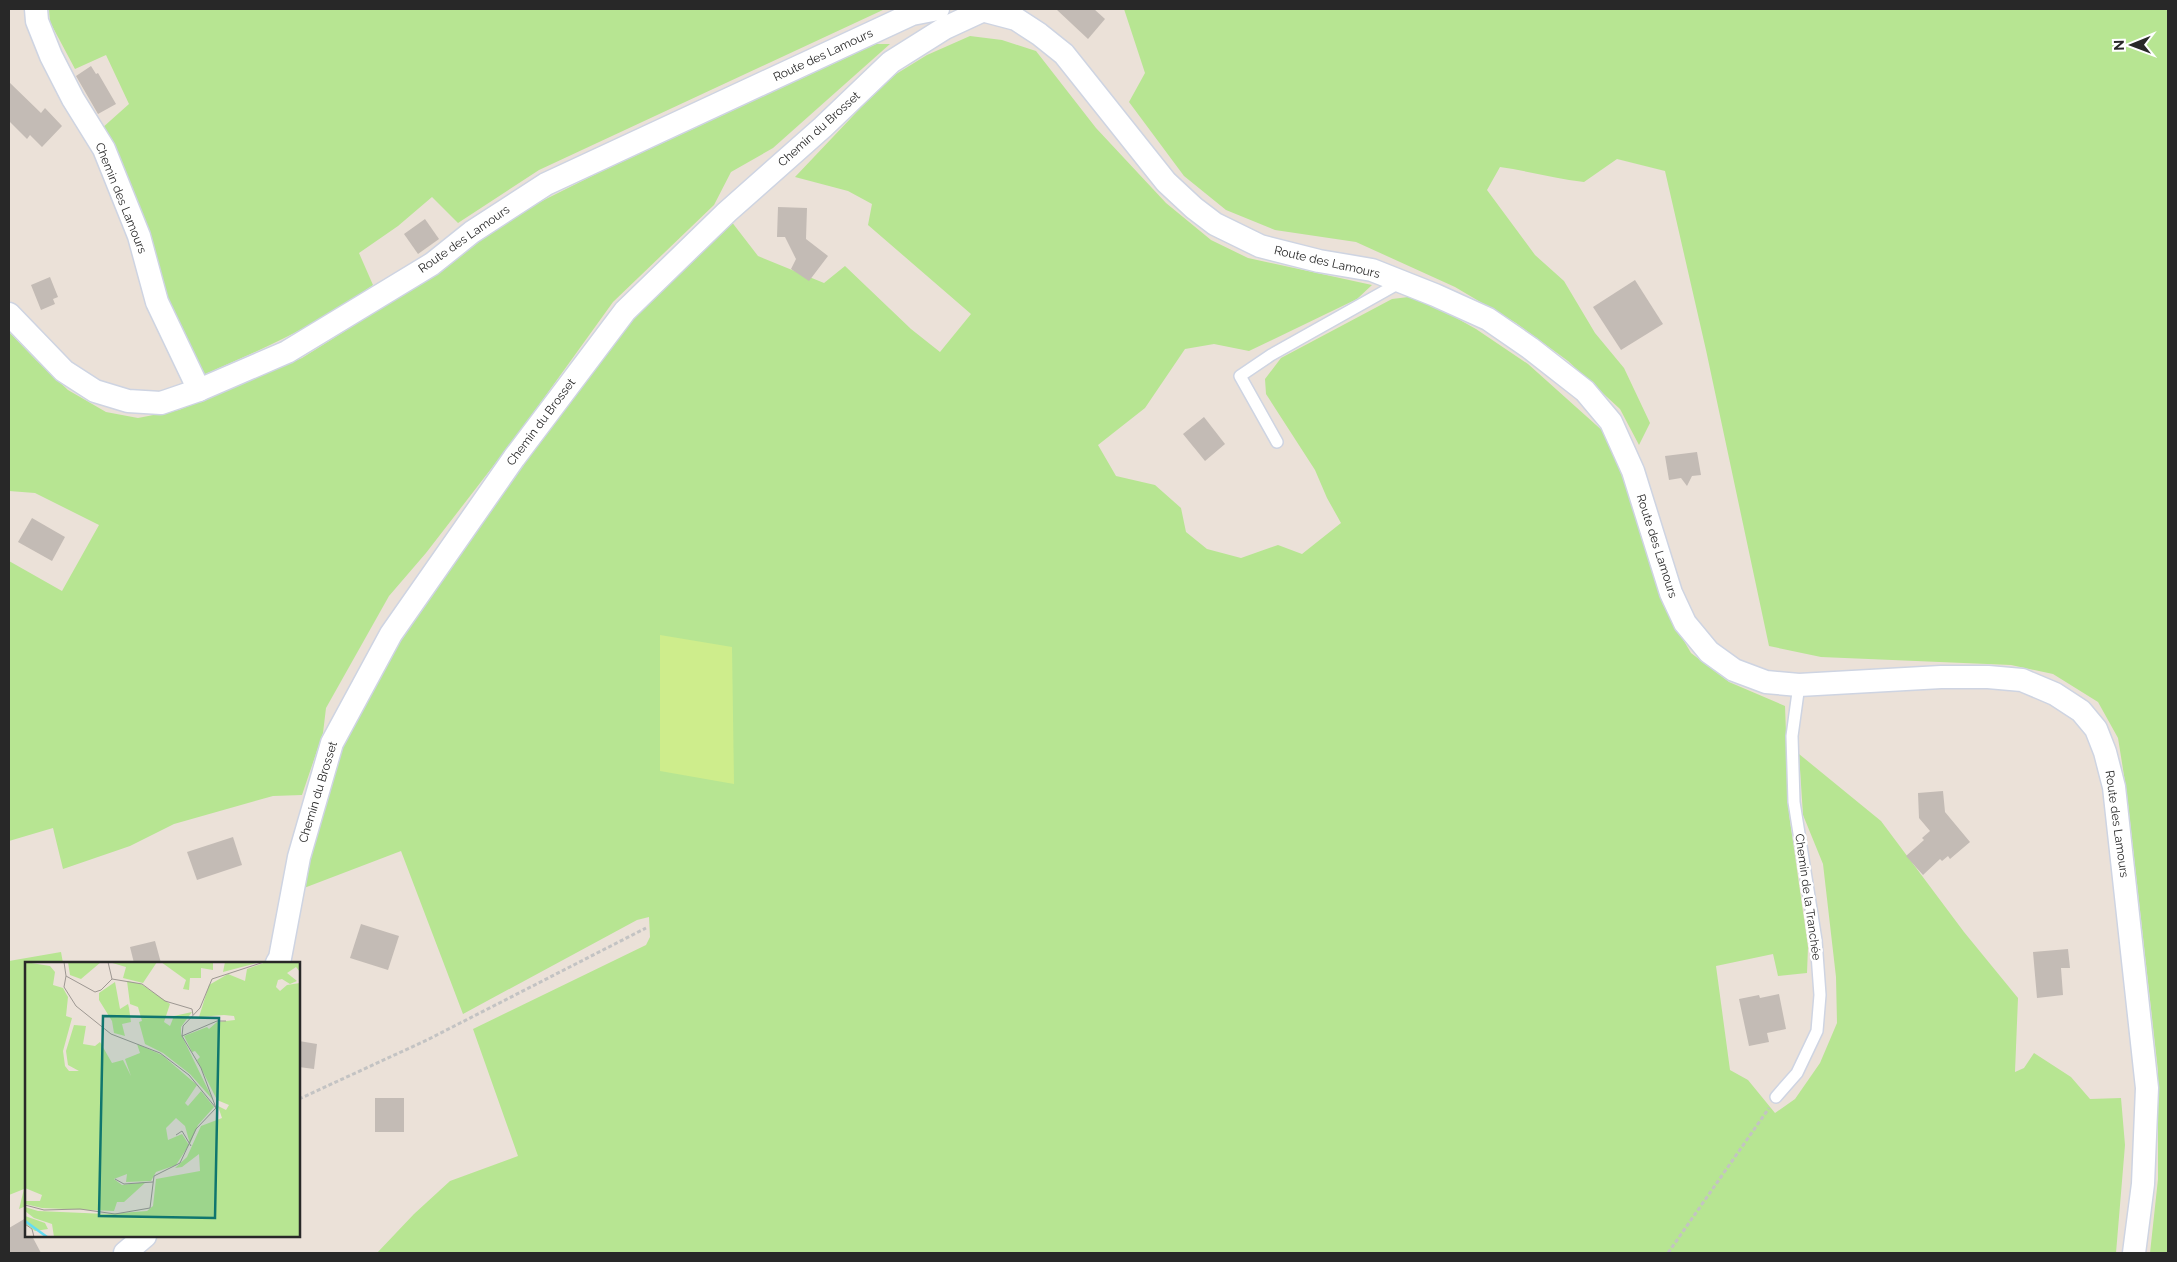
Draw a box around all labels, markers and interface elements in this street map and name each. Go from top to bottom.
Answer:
north arrow [2107,20,2157,70]
street label: Route des Lamours [771,26,875,84]
text: N [2111,40,2127,51]
street label: Chemin du Brosset [775,89,863,169]
street label: Chemin des Lamours [92,141,150,256]
street label: Route des Lamours [416,202,512,276]
street label: Route des Lamours [1273,243,1381,281]
street label: Chemin du Brosset [504,376,578,468]
street label: Route des Lamours [1634,492,1680,600]
street label: Chemin du Brosset [296,740,340,844]
street label: Route des Lamours [2103,769,2131,879]
street label: Chemin de la Tranchée [1792,833,1824,961]
inset map [25,962,300,1237]

